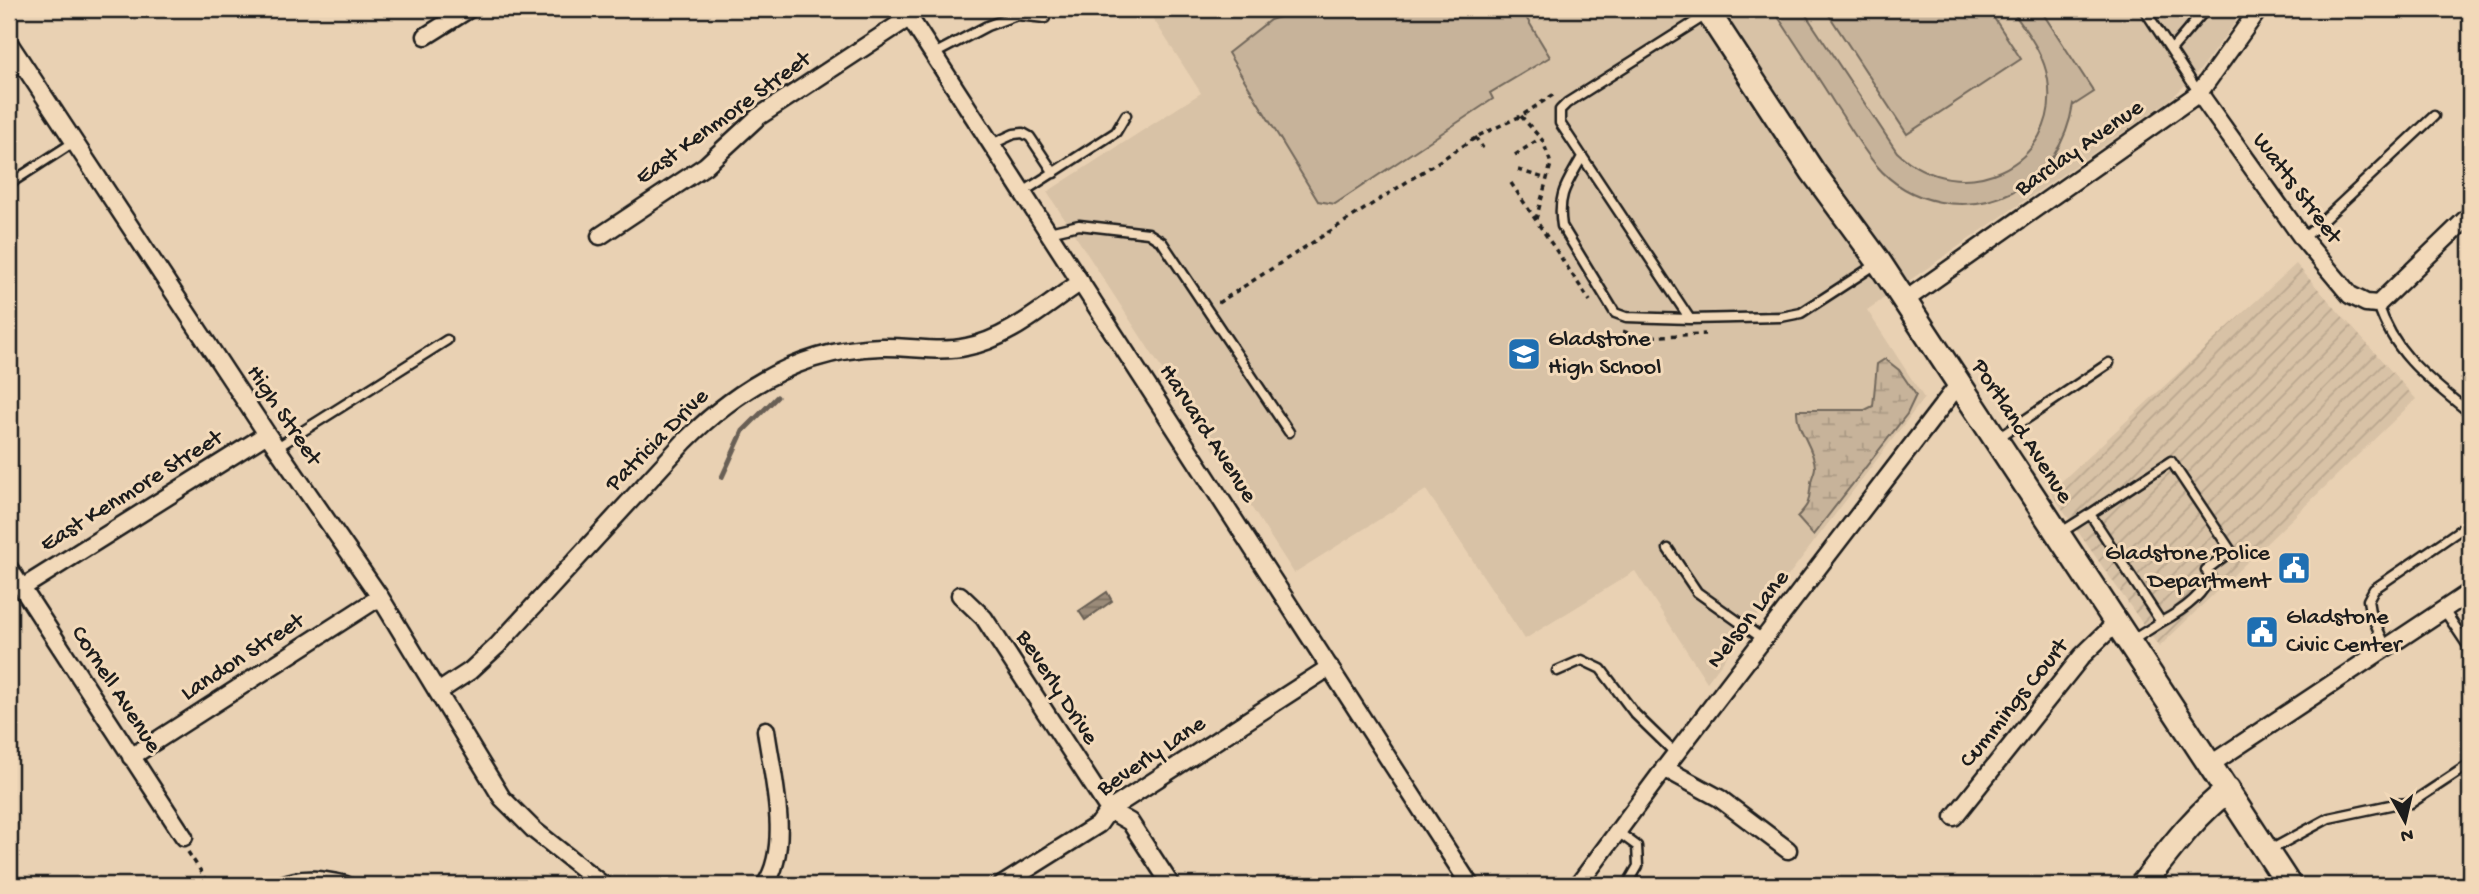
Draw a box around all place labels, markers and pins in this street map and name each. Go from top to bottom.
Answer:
place label: Gladstone High School [1548,326,1662,383]
school or university icon: Gladstone High School [1505,335,1543,373]
place label: Gladstone Police Department [2105,540,2272,597]
public building icon: Gladstone Police Department [2275,549,2313,587]
place label: Gladstone Civic Center [2286,604,2404,661]
public building icon: Gladstone Civic Center [2243,613,2281,651]

